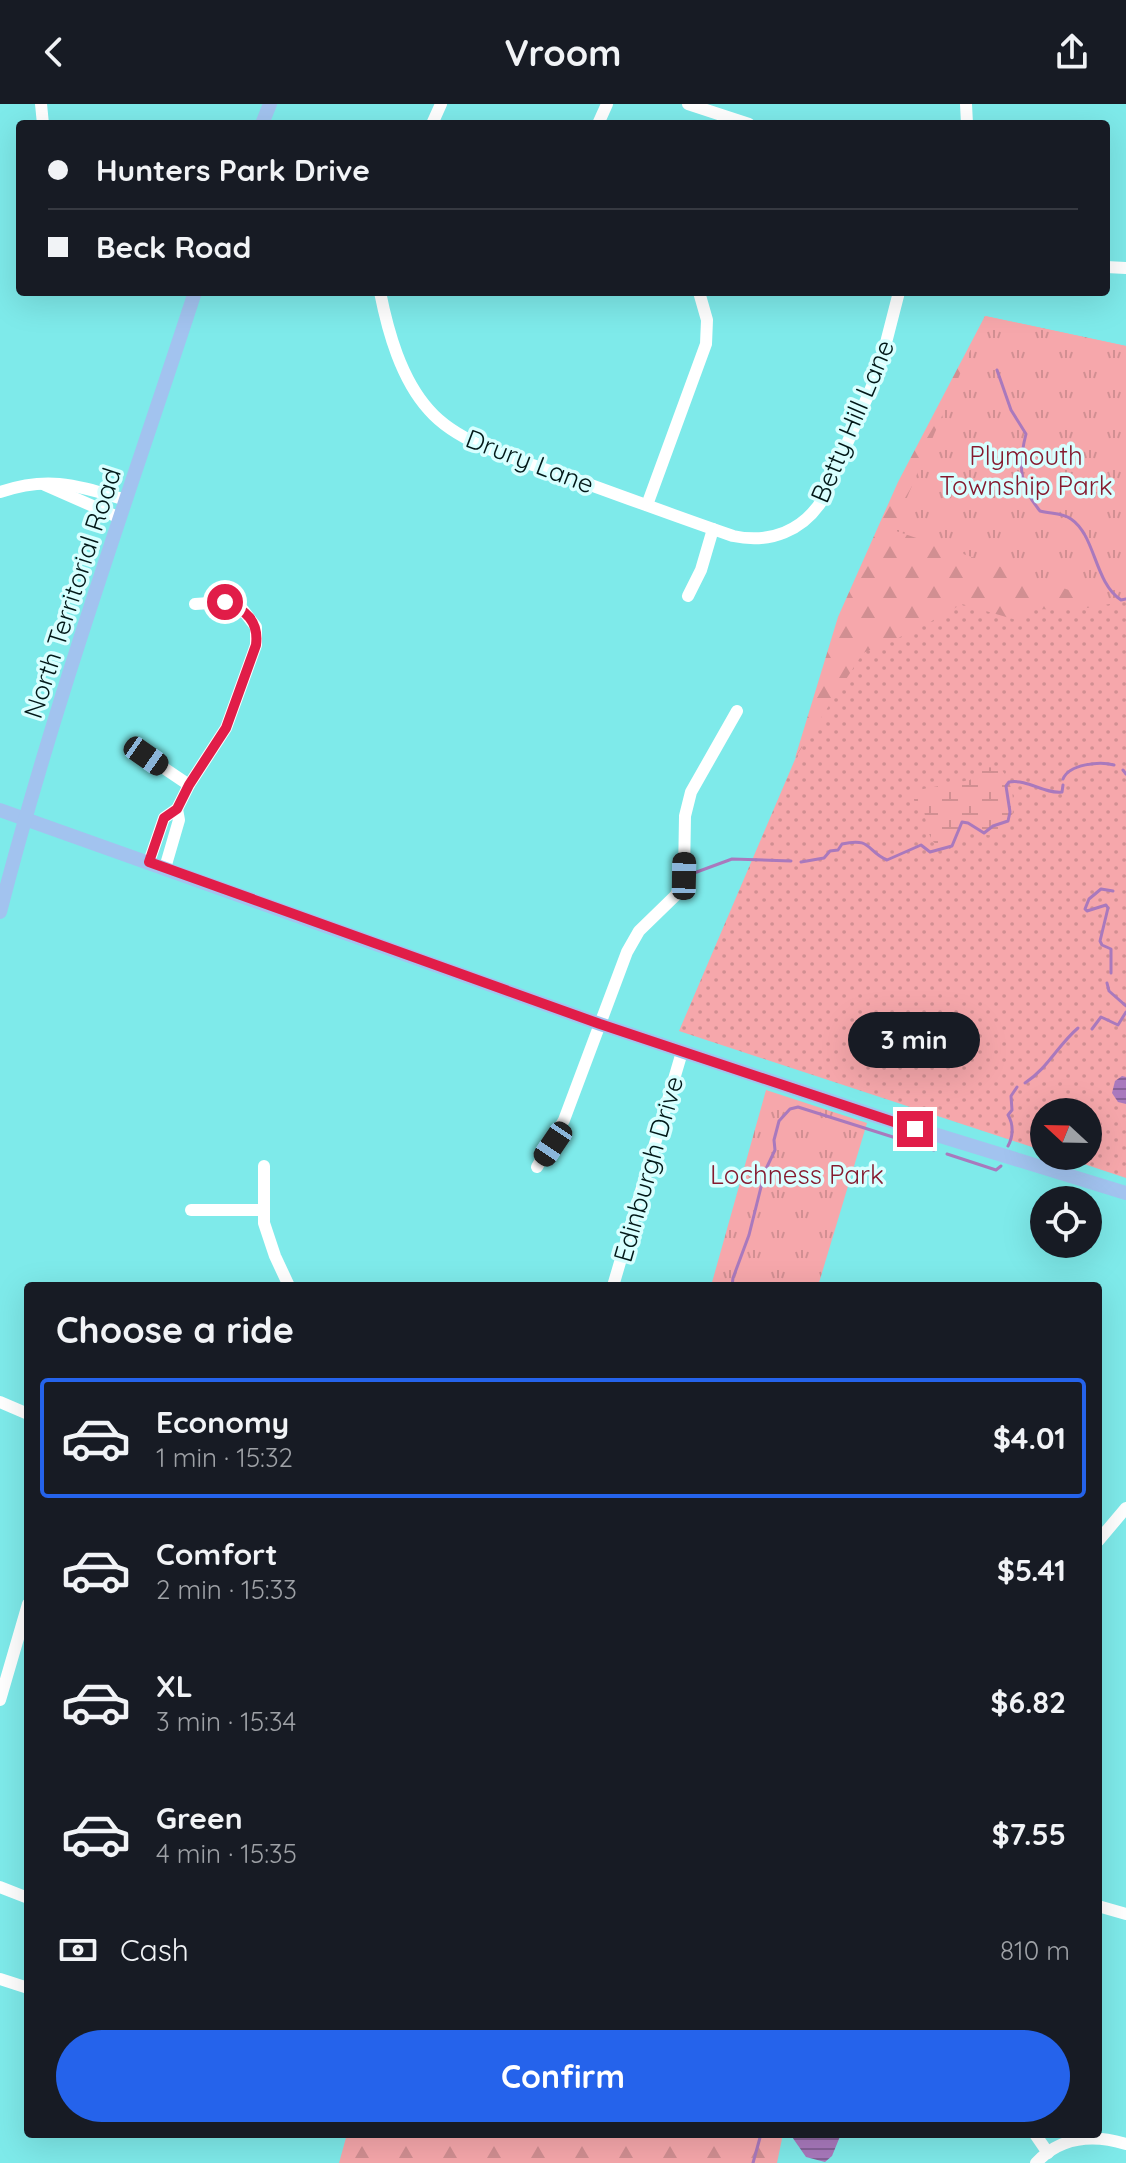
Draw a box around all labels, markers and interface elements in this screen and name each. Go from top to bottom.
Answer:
icon: back [32,30,76,74]
text: Vroom [505,30,621,75]
icon: share [1050,30,1094,74]
text: Hunters Park Drive [96,151,370,189]
text: Beck Road [96,228,251,266]
street label: Betty Hill Lane [803,335,901,507]
street label: Drury Lane [461,421,599,501]
park label: Plymouth Township Park [939,439,1113,502]
street label: North Territorial Road [16,464,128,722]
route start [207,584,243,620]
car [119,732,173,780]
car [672,852,696,900]
callout: 3 min [849,1013,981,1069]
text: 3 min [881,1023,947,1056]
street label: Edinburgh Drive [606,1072,690,1266]
north arrow [1030,1098,1102,1170]
map controls [1030,1098,1102,1258]
route end [897,1111,933,1147]
car [530,1117,576,1171]
park label: Lochness Park [710,1158,884,1191]
button: locate [1030,1186,1102,1258]
text: Choose a ride [56,1307,294,1352]
icon: car [60,1402,132,1474]
text: Economy [156,1403,289,1441]
text: $4.01 [993,1419,1066,1457]
text: 1 min · 15:32 [156,1441,293,1474]
icon: car [60,1534,132,1606]
text: Comfort [156,1535,277,1573]
text: $5.41 [997,1551,1066,1589]
text: 2 min · 15:33 [156,1573,297,1606]
icon: car [60,1666,132,1738]
text: XL [156,1667,193,1705]
text: $6.82 [991,1683,1066,1721]
text: 3 min · 15:34 [156,1705,296,1738]
icon: car [60,1798,132,1870]
text: Green [156,1799,243,1837]
text: $7.55 [992,1815,1066,1853]
text: 4 min · 15:35 [156,1837,297,1870]
icon: cash [56,1928,100,1972]
text: Cash [120,1931,189,1969]
text: 810 m [1000,1934,1070,1967]
button: Confirm [56,2030,1070,2122]

